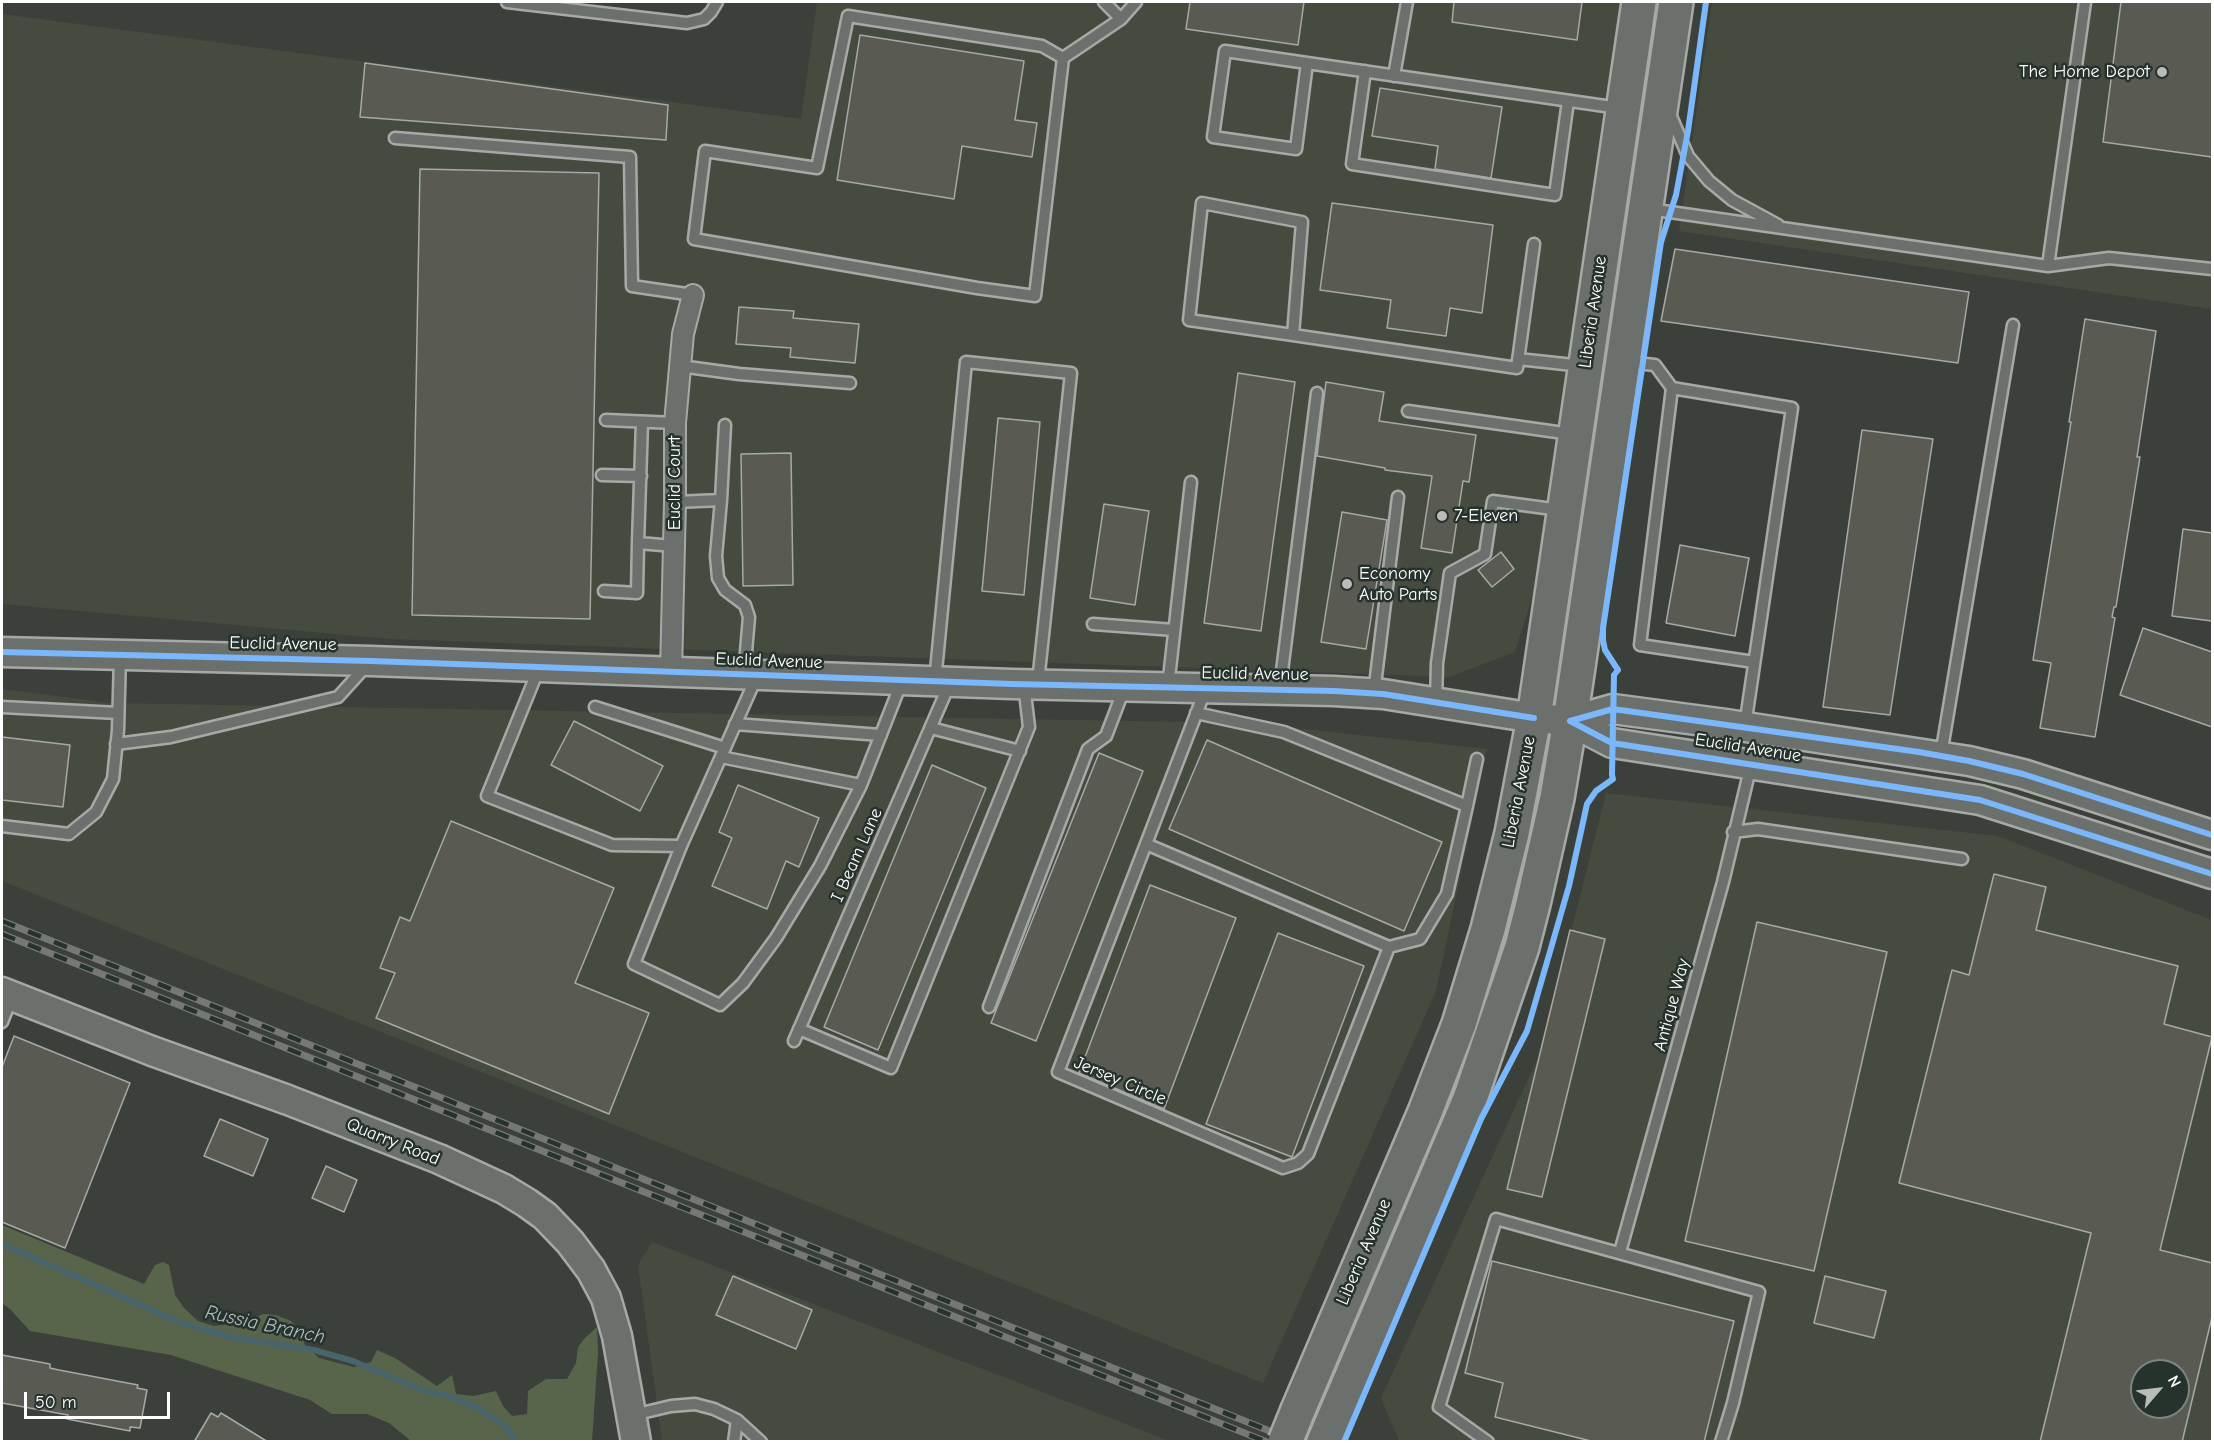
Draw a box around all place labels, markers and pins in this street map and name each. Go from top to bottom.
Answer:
place label: The Home Depot [2019,61,2150,83]
marker: The Home Depot [2155,65,2169,79]
place label: 7-Eleven [1454,505,1518,527]
marker: 7-Eleven [1435,509,1449,523]
place label: Economy Auto Parts [1359,563,1437,606]
marker: Economy Auto Parts [1340,577,1354,591]

